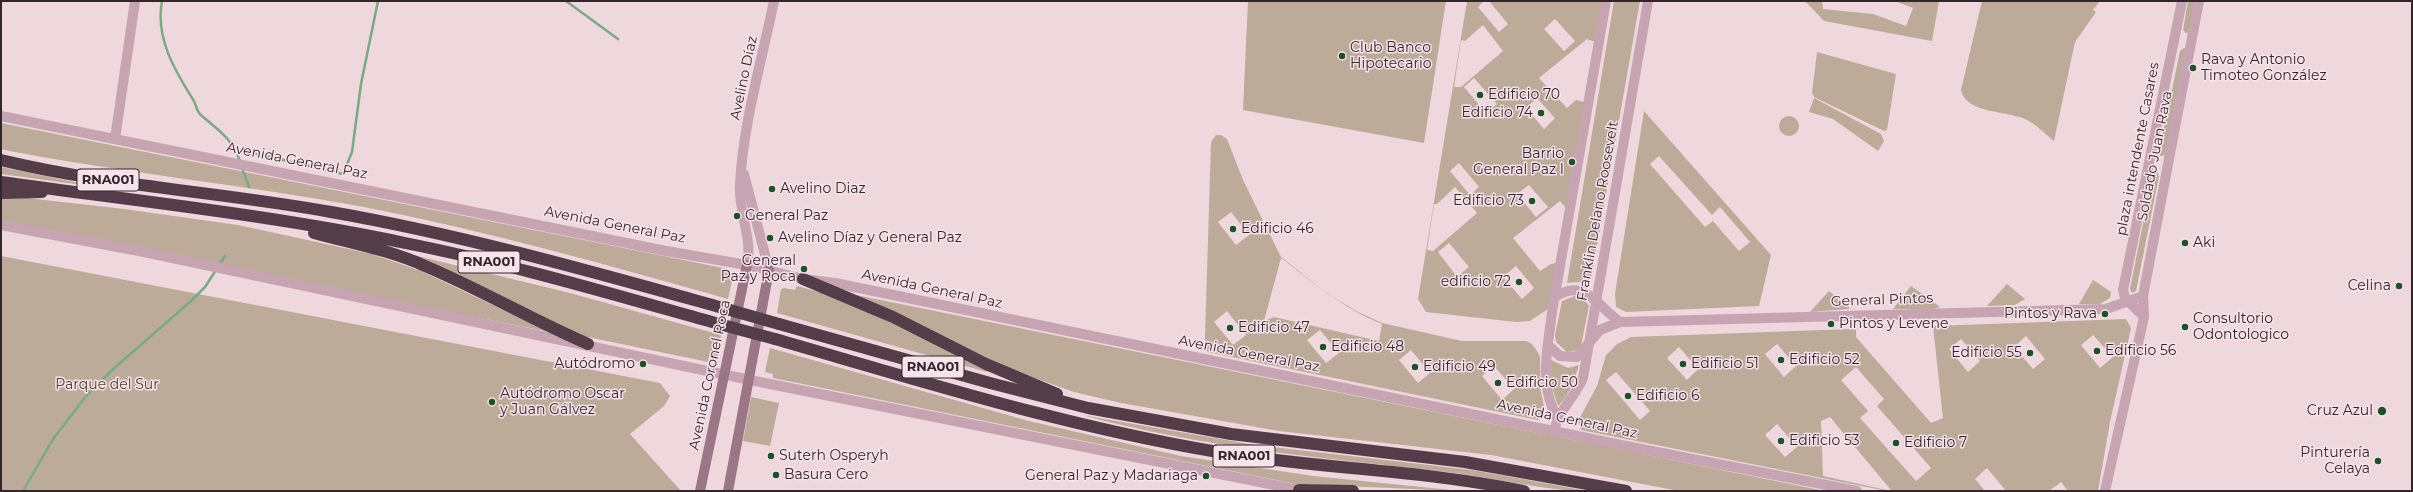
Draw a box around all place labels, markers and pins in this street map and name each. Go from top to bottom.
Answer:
place label: Club Banco Hipotecario [1350,40,1431,72]
marker: Club Banco Hipotecario [1337,51,1347,61]
place label: Rava y Antonio Timoteo González [2201,52,2327,84]
marker: Rava y Antonio Timoteo González [2188,63,2198,73]
place label: Edificio 70 [1488,87,1560,103]
marker: Edificio 70 [1475,90,1485,100]
place label: Edificio 74 [1462,105,1533,121]
marker: Edificio 74 [1536,108,1546,118]
place label: Barrio General Paz I [1473,146,1564,178]
marker: Barrio General Paz I [1567,157,1577,167]
place label: Avelino Diaz [780,181,866,197]
marker: Avelino Diaz [767,184,777,194]
place label: Edificio 73 [1453,193,1524,209]
marker: Edificio 73 [1527,196,1537,206]
place label: General Paz [745,208,828,224]
marker: General Paz [732,211,742,221]
place label: Edificio 46 [1241,221,1314,237]
marker: Edificio 46 [1228,224,1238,234]
place label: Avelino Díaz y General Paz [778,230,962,246]
marker: Avelino Díaz y General Paz [765,233,775,243]
place label: Aki [2193,235,2215,251]
marker: Aki [2180,238,2190,248]
place label: General Paz y Roca [721,253,796,286]
marker: General Paz y Roca [799,264,809,274]
place label: edificio 72 [1441,274,1511,290]
marker: edificio 72 [1514,277,1524,287]
place label: Celina [2348,278,2391,294]
marker: Celina [2394,281,2404,291]
place label: Pintos y Rava [2004,306,2097,322]
marker: Pintos y Rava [2100,309,2110,319]
place label: Consultorio Odontologico [2193,311,2289,344]
place label: Pintos y Levene [1839,316,1948,332]
marker: Pintos y Levene [1826,319,1836,329]
place label: Edificio 47 [1238,320,1310,336]
marker: Consultorio Odontologico [2180,322,2190,332]
marker: Edificio 47 [1225,323,1235,333]
place label: Edificio 48 [1331,339,1404,355]
marker: Edificio 48 [1318,342,1328,352]
place label: Edificio 56 [2105,343,2176,359]
place label: Edificio 55 [1951,345,2022,361]
marker: Edificio 56 [2092,346,2102,356]
marker: Edificio 55 [2025,348,2035,358]
place label: Edificio 52 [1789,352,1860,368]
marker: Edificio 52 [1776,355,1786,365]
place label: Autódromo [554,356,635,372]
place label: Edificio 51 [1691,356,1759,372]
marker: Autódromo [638,359,648,369]
place label: Edificio 49 [1423,359,1496,375]
marker: Edificio 51 [1678,359,1688,369]
marker: Edificio 49 [1410,362,1420,372]
place label: Edificio 50 [1506,375,1578,391]
marker: Edificio 50 [1493,378,1503,388]
place label: Autódromo Oscar y Juan Gálvez [500,386,625,418]
place label: Edificio 6 [1636,388,1699,404]
marker: Edificio 6 [1623,391,1633,401]
marker: Autódromo Oscar y Juan Gálvez [487,397,497,407]
place label: Cruz Azul [2307,403,2373,419]
marker: Cruz Azul [2376,405,2388,417]
place label: Edificio 53 [1789,433,1860,449]
place label: Edificio 7 [1904,435,1967,451]
marker: Edificio 53 [1776,436,1786,446]
marker: Edificio 7 [1891,438,1901,448]
place label: Pinturería Celaya [2300,445,2370,478]
place label: Suterh Osperyh [779,448,889,464]
marker: Suterh Osperyh [766,451,776,461]
marker: Pinturería Celaya [2373,456,2383,466]
place label: Basura Cero [784,467,868,483]
place label: General Paz y Madariaga [1025,468,1198,484]
marker: Basura Cero [771,470,781,480]
marker: General Paz y Madariaga [1201,471,1211,481]

